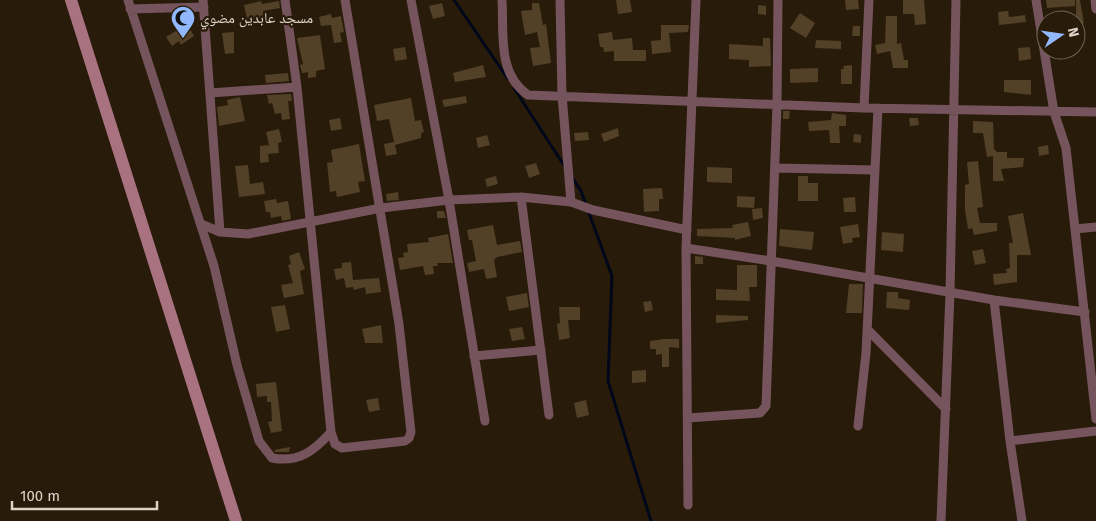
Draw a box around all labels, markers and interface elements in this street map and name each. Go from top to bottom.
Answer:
mosque icon: مسجد عابدين مضوي [170,5,196,39]
place label: مسجد عابدين مضوي [200,9,313,30]
north arrow [1036,10,1086,60]
text: N [1064,26,1083,39]
scale bar [12,478,158,510]
text: 100 m [20,487,60,505]

